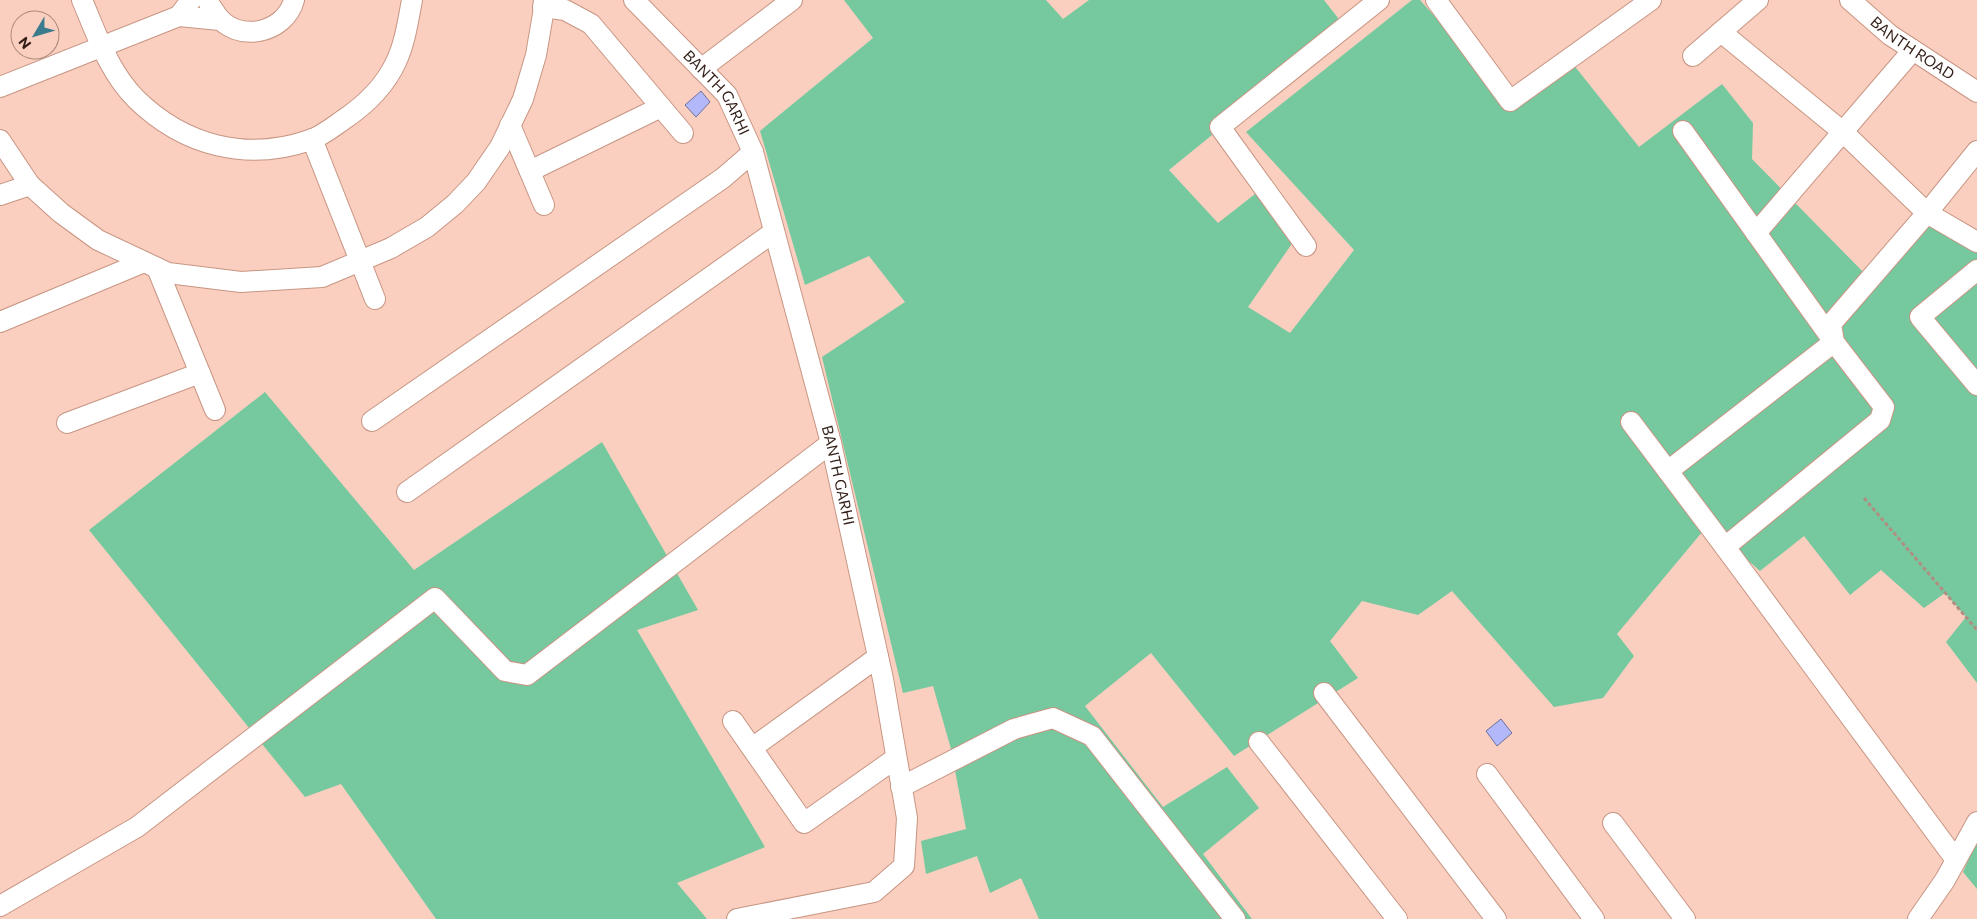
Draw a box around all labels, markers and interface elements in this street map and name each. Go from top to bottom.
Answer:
north arrow [10,10,60,60]
street label: BANTH ROAD [1867,12,1958,83]
text: N [14,34,34,53]
street label: BANTH GARHI [680,46,754,137]
street label: BANTH GARHI [819,423,859,527]

